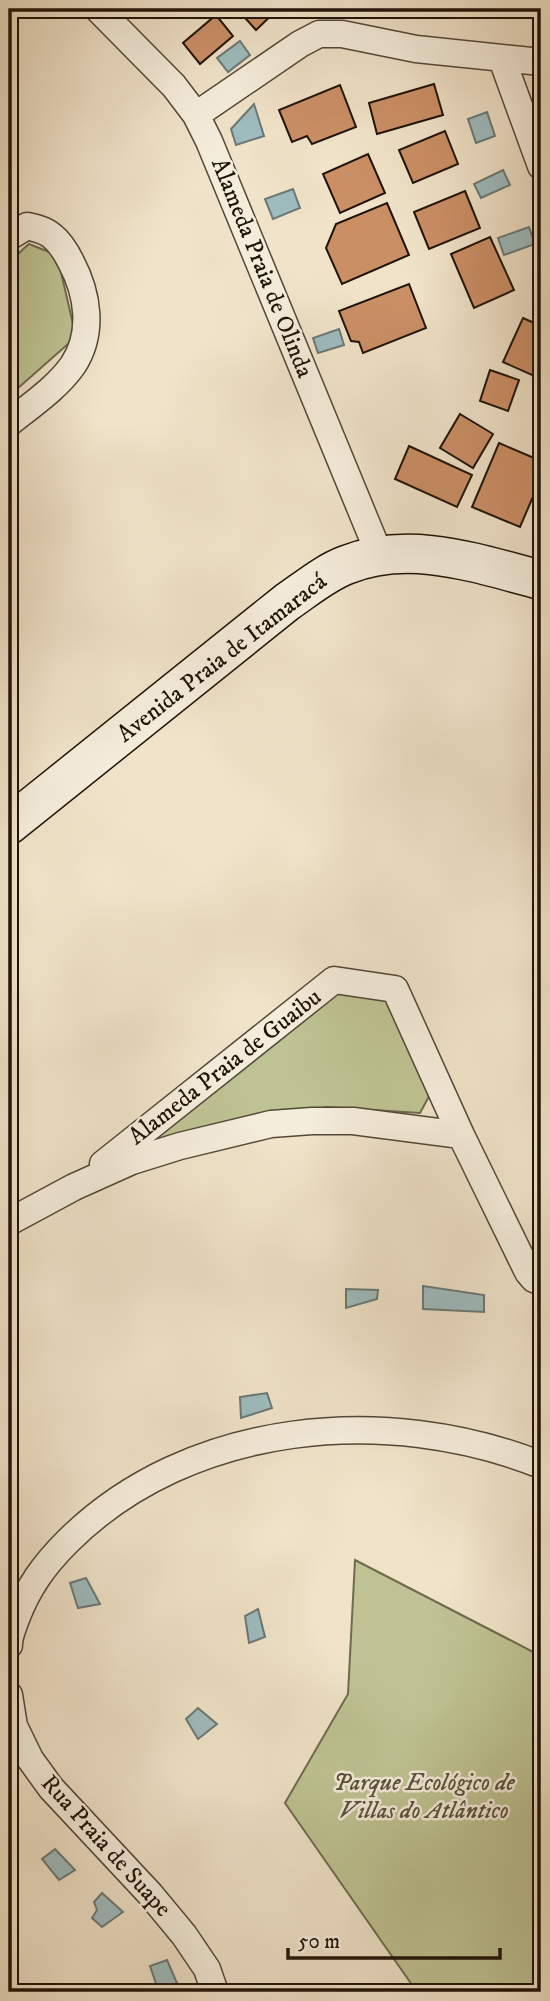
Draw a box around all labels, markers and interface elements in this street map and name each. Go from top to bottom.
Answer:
street label: Alameda Praia de Olinda [204,154,320,383]
street label: Avenida Praia de Itamaracá [111,566,334,749]
street label: Alameda Praia de Guaibu [122,982,328,1152]
park label: Parque Ecológico de Villas do Atlântico [333,1768,516,1826]
street label: Rua Praia de Suape [34,1769,178,1923]
scale bar [288,1917,499,1961]
text: 50 m [298,1929,340,1955]

